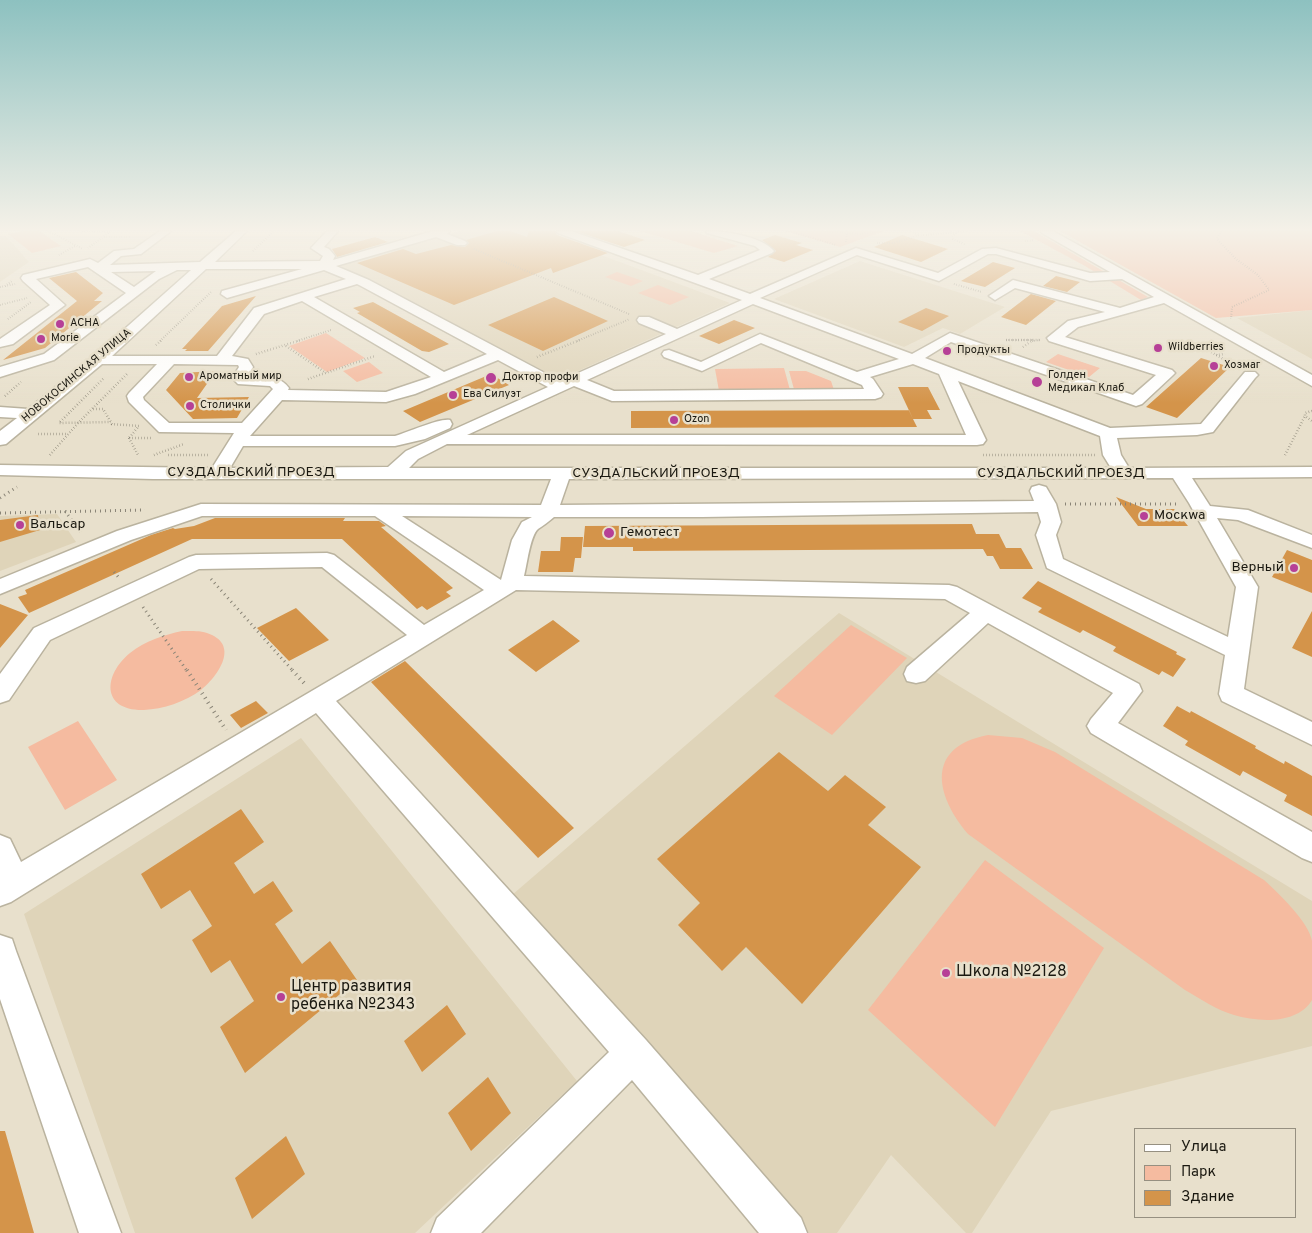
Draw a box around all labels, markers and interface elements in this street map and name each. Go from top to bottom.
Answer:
place label: АСНА [70,317,99,331]
marker: АСНА [54,318,66,330]
street label: НОВОКОСИНСКАЯ УЛИЦА [20,326,134,426]
place label: Morie [51,332,79,346]
marker: Morie [35,333,47,345]
place label: Wildberries [1168,341,1224,355]
marker: Wildberries [1152,342,1164,354]
place label: Продукты [957,344,1010,358]
marker: Продукты [941,345,953,357]
place label: Хозмаг [1224,359,1260,373]
marker: Хозмаг [1208,360,1220,372]
place label: Голден Медикал Клаб [1048,369,1124,395]
place label: Ароматный мир [199,370,282,384]
marker: Ароматный мир [183,371,195,383]
marker: Доктор профи [484,371,498,385]
place label: Доктор профи [502,371,578,385]
marker: Голден Медикал Клаб [1030,375,1044,389]
place label: Ева Силуэт [463,388,521,402]
marker: Ева Силуэт [447,389,459,401]
place label: Столички [200,399,251,413]
marker: Столички [184,400,196,412]
place label: Ozon [684,413,710,427]
marker: Ozon [668,414,680,426]
street label: СУЗДАЛЬСКИЙ ПРОЕЗД [167,465,335,481]
street label: СУЗДАЛЬСКИЙ ПРОЕЗД [572,466,740,482]
street label: СУЗДАЛЬСКИЙ ПРОЕЗД [977,466,1145,482]
place label: Москwa [1154,508,1205,524]
marker: Москwa [1138,510,1150,522]
place label: Вальсар [30,517,85,533]
marker: Вальсар [14,519,26,531]
place label: Гемотест [620,525,679,541]
marker: Гемотест [602,526,616,540]
place label: Верный [1232,560,1284,576]
marker: Верный [1288,562,1300,574]
place label: Школа №2128 [956,963,1067,983]
marker: Школа №2128 [940,967,952,979]
place label: Центр развития ребенка №2343 [291,978,415,1016]
marker: Центр развития ребенка №2343 [275,991,287,1003]
legend [1134,1128,1297,1218]
text: Улица [1181,1138,1226,1157]
text: Парк [1181,1163,1216,1182]
text: Здание [1181,1188,1234,1207]

